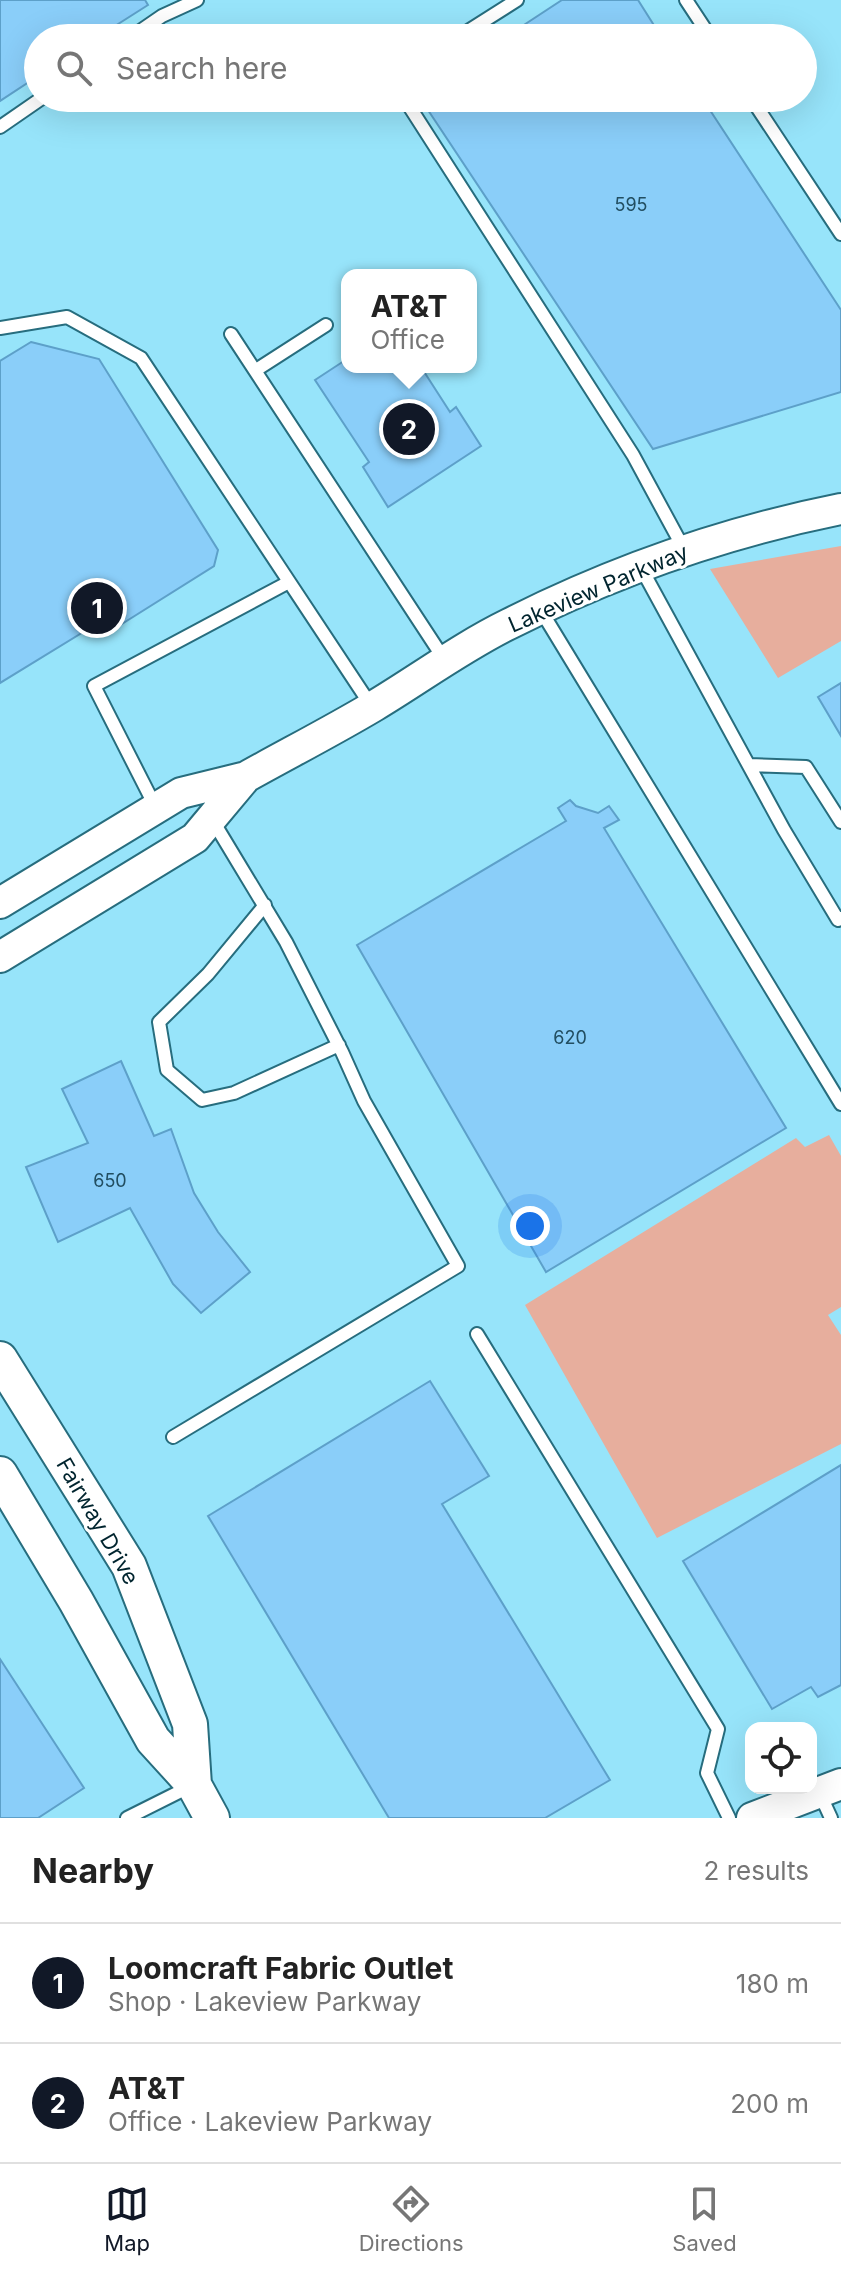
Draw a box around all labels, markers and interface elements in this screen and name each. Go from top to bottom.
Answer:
search box [24,24,817,112]
icon: search [52,46,96,90]
text: Search here [116,50,288,86]
house number: 595 [614,194,648,215]
popup [341,269,477,373]
text: AT&T [370,288,448,324]
text: Office [370,324,445,355]
pin: 2 [383,399,435,459]
street label: Lakeview Parkway [504,538,692,638]
pin: 1 [71,578,123,638]
house number: 620 [553,1027,587,1048]
house number: 650 [93,1170,127,1191]
your location [510,1206,550,1246]
street label: Fairway Drive [51,1453,145,1589]
map controls [745,1722,817,1794]
button: locate [745,1722,817,1794]
text: Nearby [32,1850,154,1891]
text: 2 results [704,1855,809,1886]
text: Loomcraft Fabric Outlet [108,1950,453,1986]
text: 1 [52,1968,64,1999]
text: 180 m [736,1968,809,1999]
text: Shop · Lakeview Parkway [108,1986,421,2017]
text: AT&T [108,2070,185,2106]
text: 2 [50,2088,66,2119]
text: 200 m [730,2088,809,2119]
text: Office · Lakeview Parkway [108,2106,432,2137]
tab: Map [104,2182,150,2256]
tab: Directions [359,2182,464,2256]
tab: Saved [672,2182,737,2256]

